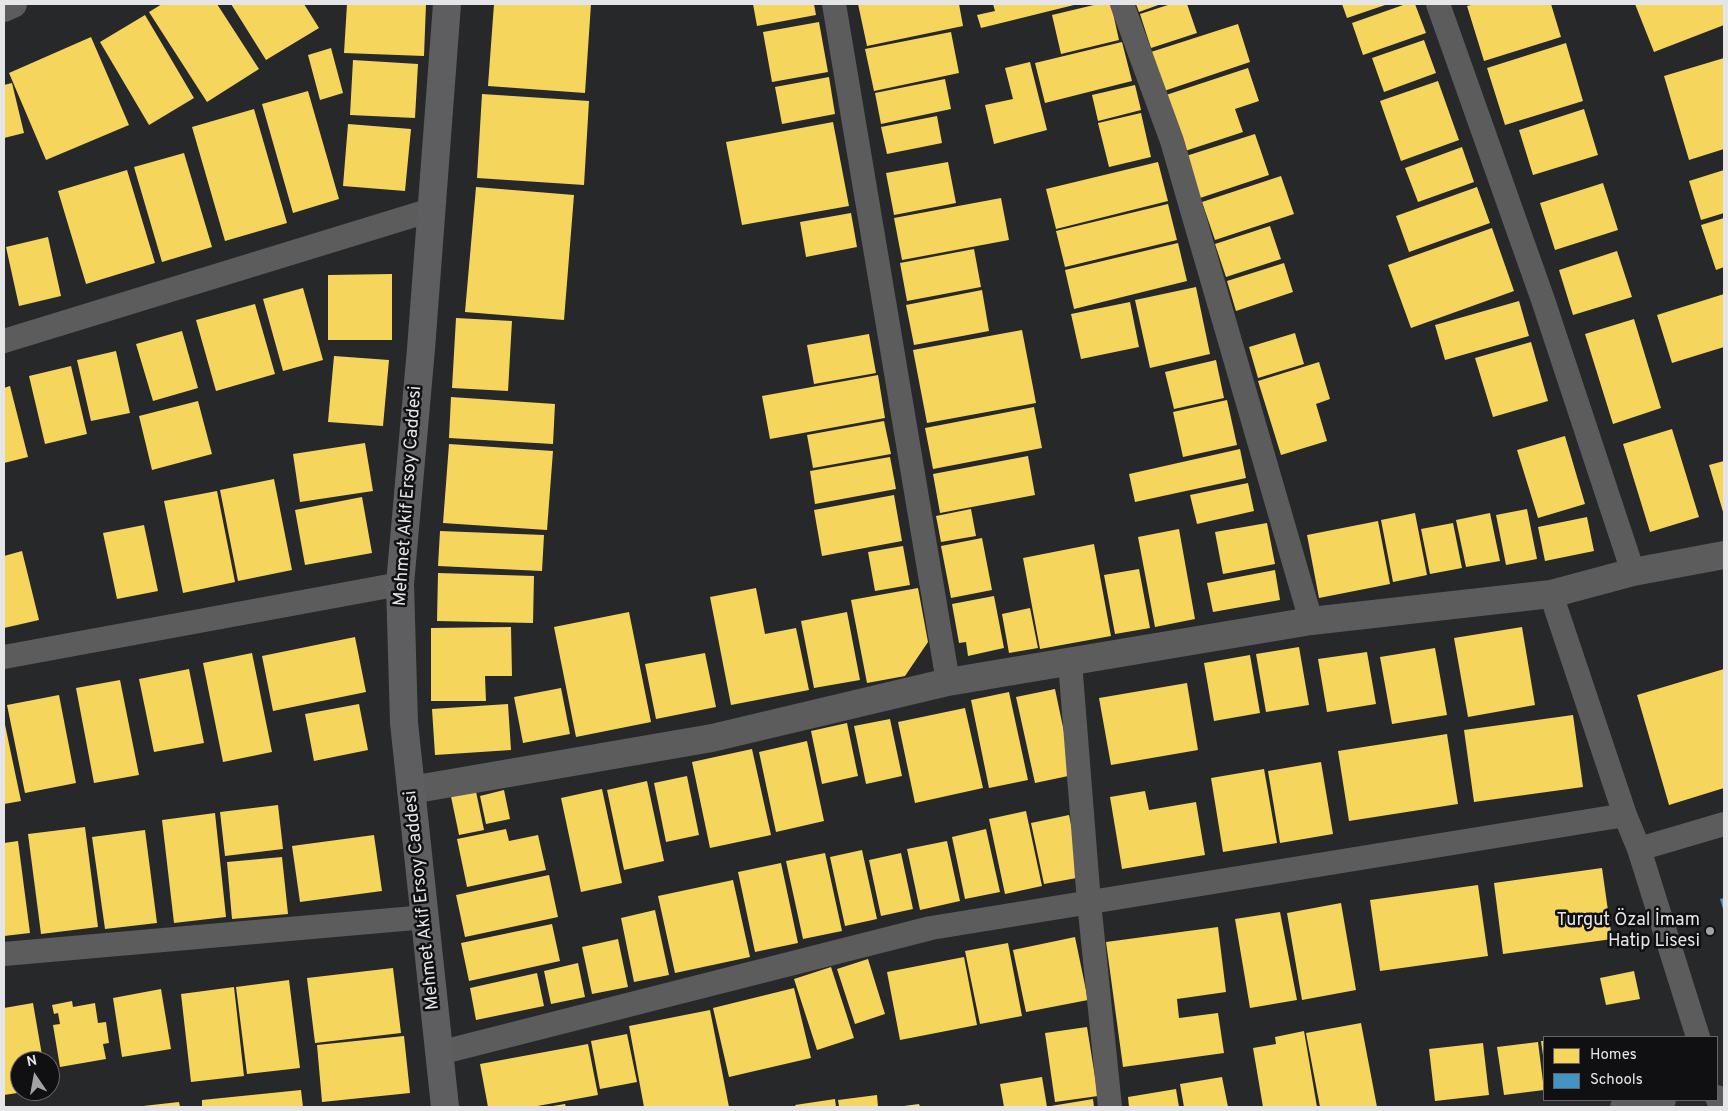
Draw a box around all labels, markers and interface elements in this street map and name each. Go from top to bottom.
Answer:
street label: Mehmet Akif Ersoy Caddesi [391,385,427,607]
street label: Mehmet Akif Ersoy Caddesi [401,789,445,1011]
place label: Turgut Özal İmam Hatip Lisesi [1556,910,1700,952]
marker: Turgut Özal İmam Hatip Lisesi [1704,925,1716,937]
legend [1543,1036,1718,1101]
text: Homes [1590,1046,1637,1065]
north arrow [10,1051,60,1101]
text: N [25,1052,39,1071]
text: Schools [1590,1071,1643,1090]

